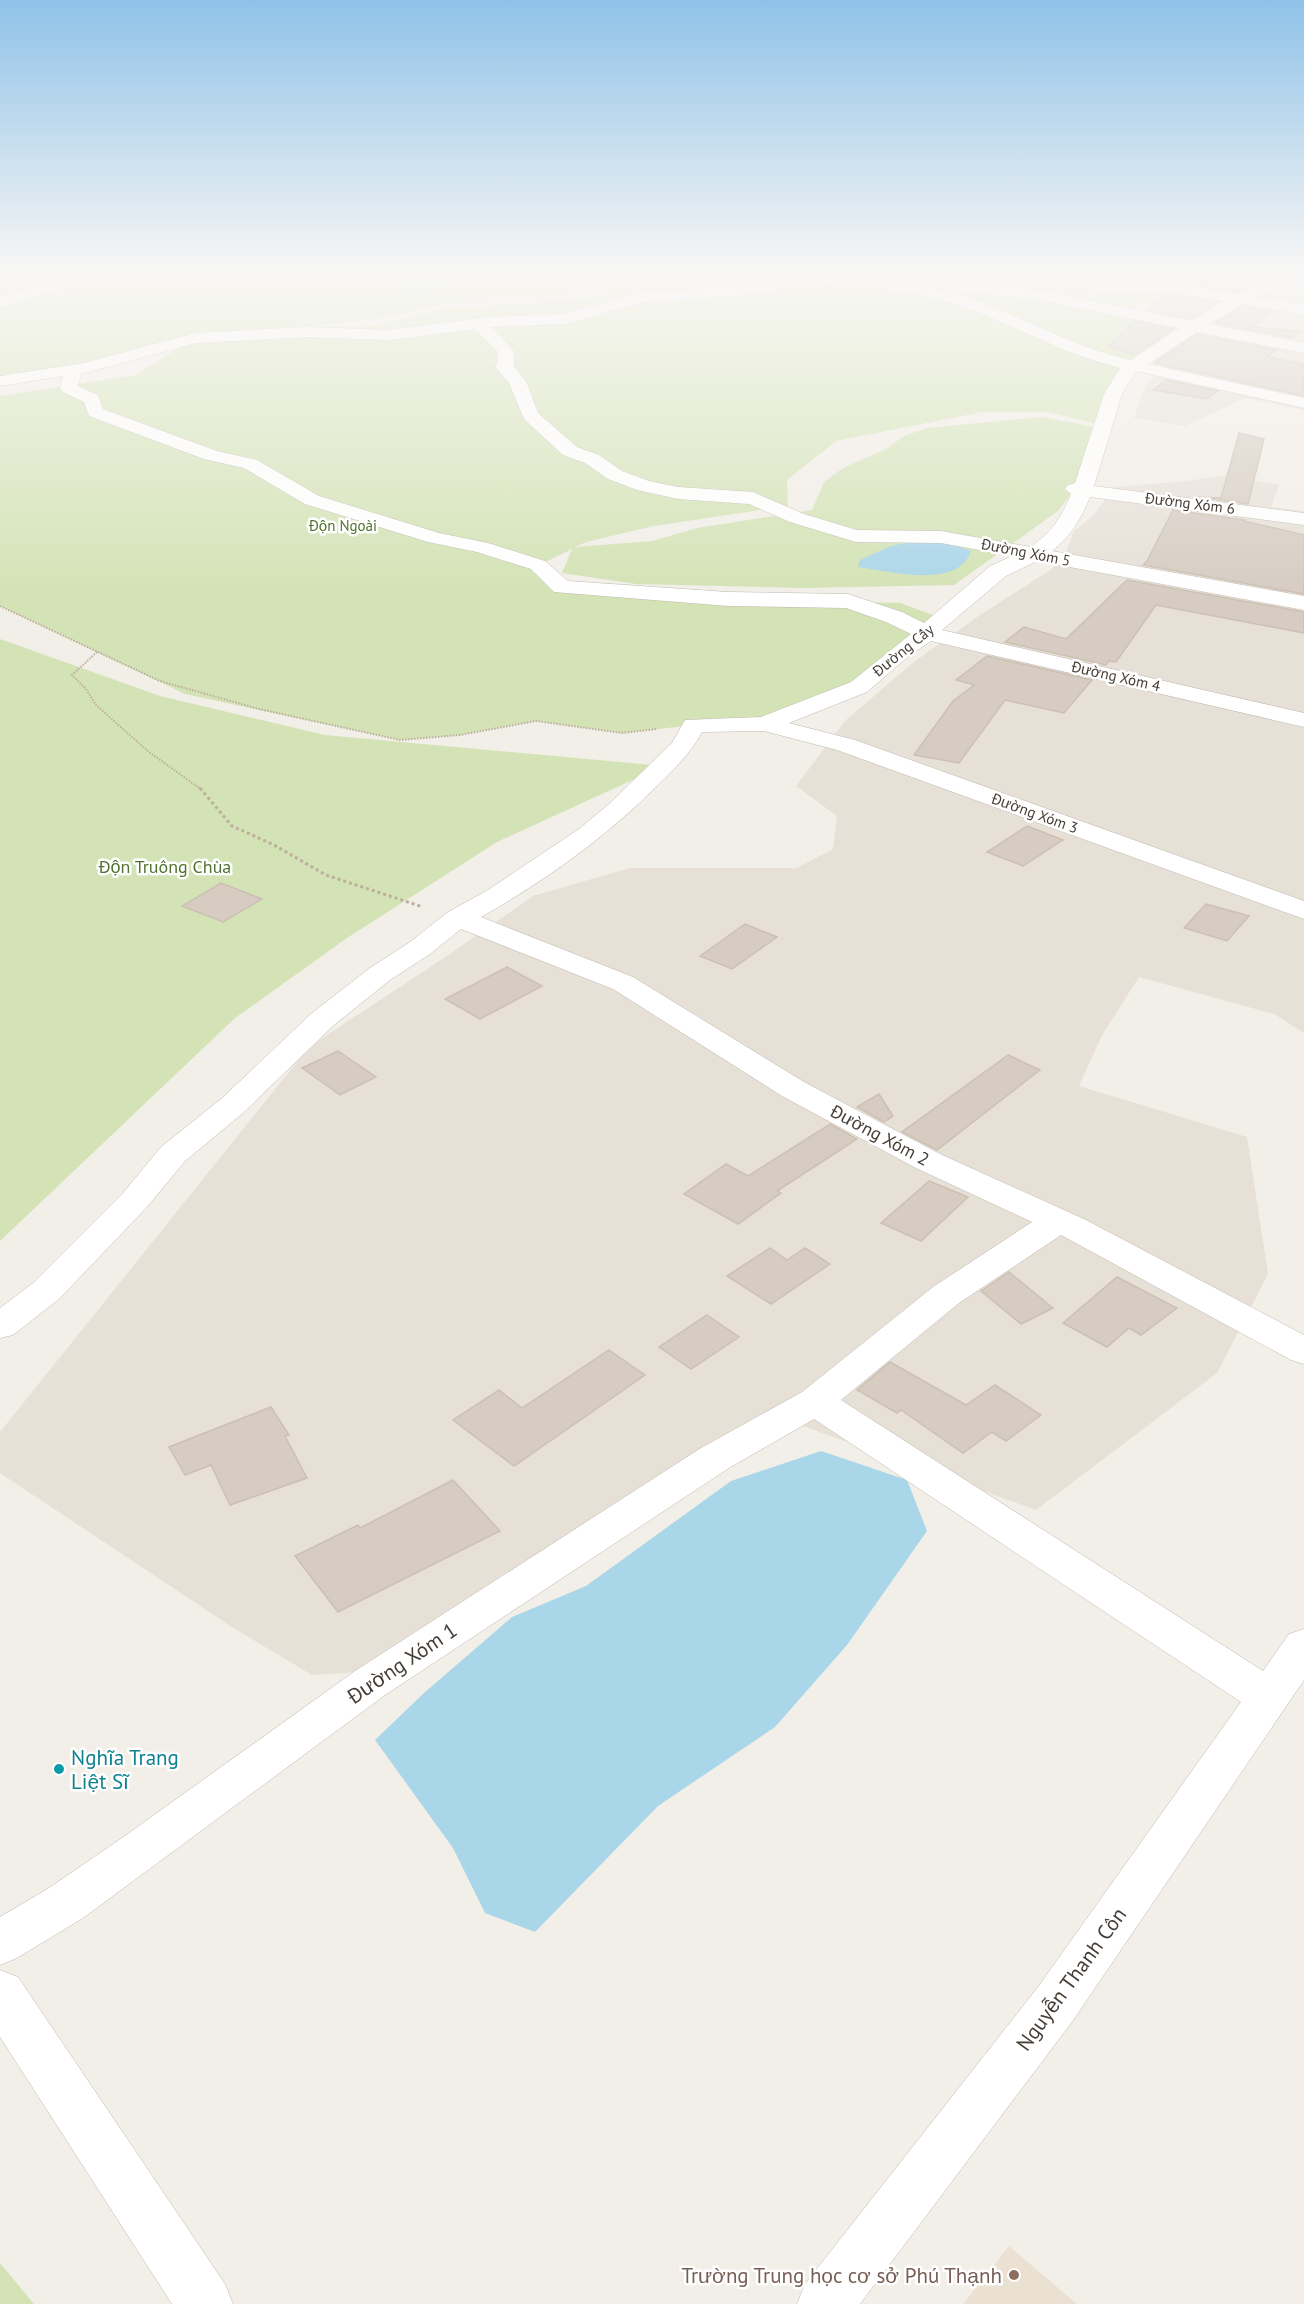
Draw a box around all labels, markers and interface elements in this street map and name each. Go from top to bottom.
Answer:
street label: Đường Xóm 6 [1143,488,1236,518]
park label: Độn Ngoài [308,516,377,535]
street label: Đường Xóm 5 [979,534,1072,570]
street label: Đường Cấy [868,620,937,681]
street label: Đường Xóm 4 [1069,656,1162,695]
street label: Đường Xóm 3 [988,788,1081,837]
park label: Độn Truông Chùa [98,855,231,878]
street label: Đường Xóm 2 [826,1099,933,1171]
street label: Đường Xóm 1 [341,1616,462,1710]
place label: Nghĩa Trang Liệt Sĩ [71,1744,179,1795]
marker: Nghĩa Trang Liệt Sĩ [52,1762,66,1776]
street label: Nguyễn Thanh Côn [1010,1902,1132,2056]
place label: Trường Trung học cơ sở Phú Thạnh [681,2262,1002,2289]
marker: Trường Trung học cơ sở Phú Thạnh [1007,2268,1021,2282]

